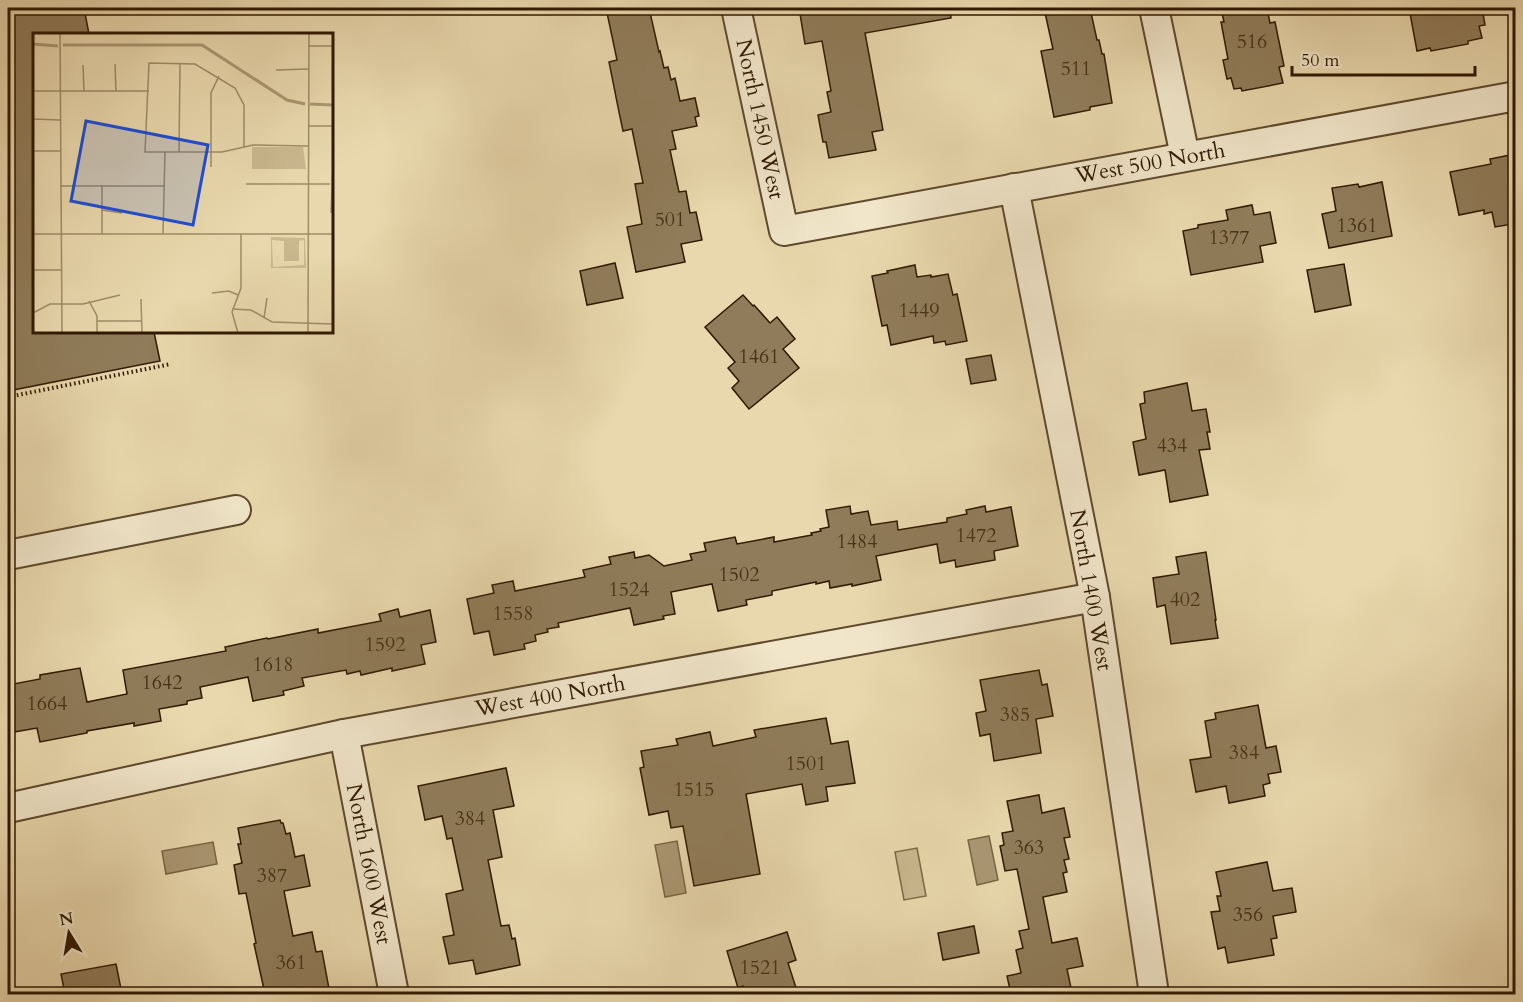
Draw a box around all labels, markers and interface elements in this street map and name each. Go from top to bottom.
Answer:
house number: 516 [1237,28,1267,55]
inset map [33,33,333,333]
street label: North 1450 West [728,36,792,202]
scale bar [1292,39,1475,77]
text: 50 m [1301,48,1340,73]
house number: 511 [1061,55,1091,82]
street label: West 500 North [1072,135,1227,191]
house number: 501 [655,206,685,233]
house number: 1361 [1337,212,1377,239]
house number: 1377 [1209,224,1249,251]
house number: 1449 [899,297,939,324]
house number: 1461 [739,343,779,370]
house number: 434 [1157,432,1187,459]
street label: North 1400 West [1062,507,1120,673]
house number: 1472 [956,522,996,549]
house number: 1484 [837,528,877,555]
house number: 1502 [719,561,759,588]
house number: 1524 [609,576,649,603]
house number: 402 [1170,586,1200,613]
house number: 1558 [493,600,533,627]
house number: 1592 [365,631,405,658]
house number: 1618 [253,651,293,678]
street label: West 400 North [472,668,627,724]
house number: 1642 [142,669,182,696]
house number: 1664 [27,690,67,717]
house number: 385 [1000,701,1030,728]
house number: 384 [1229,739,1259,766]
house number: 1501 [786,750,826,777]
house number: 1515 [674,776,714,803]
street label: North 1600 West [339,781,399,947]
house number: 384 [455,805,485,832]
house number: 363 [1014,834,1044,861]
house number: 387 [257,862,287,889]
house number: 356 [1233,901,1263,928]
north arrow [39,903,99,963]
text: N [57,907,75,931]
house number: 361 [276,949,306,976]
house number: 1521 [740,954,780,981]

